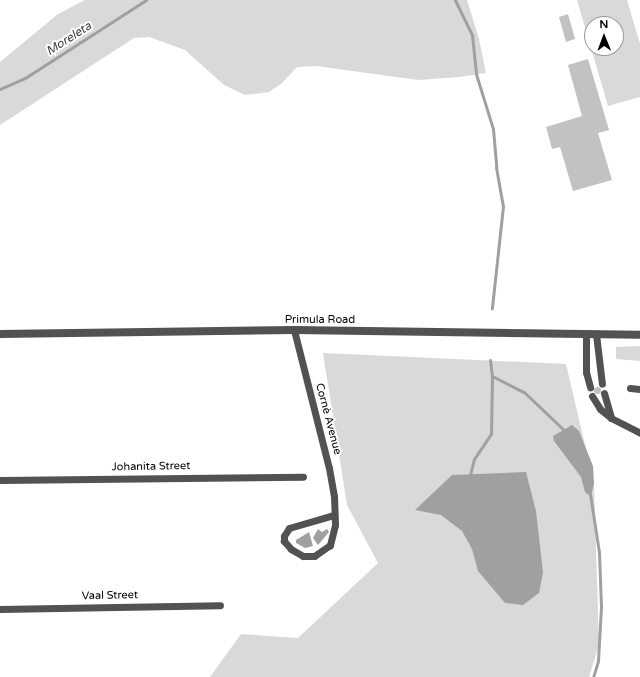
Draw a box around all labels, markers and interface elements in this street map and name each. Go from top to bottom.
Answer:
north arrow [584,16,624,56]
text: N [599,18,608,31]
water label: Moreleta [44,19,94,59]
street label: Primula Road [285,313,355,327]
street label: Cornè Avenue [312,382,344,456]
street label: Johanita Street [111,460,191,474]
street label: Vaal Street [82,589,138,603]

